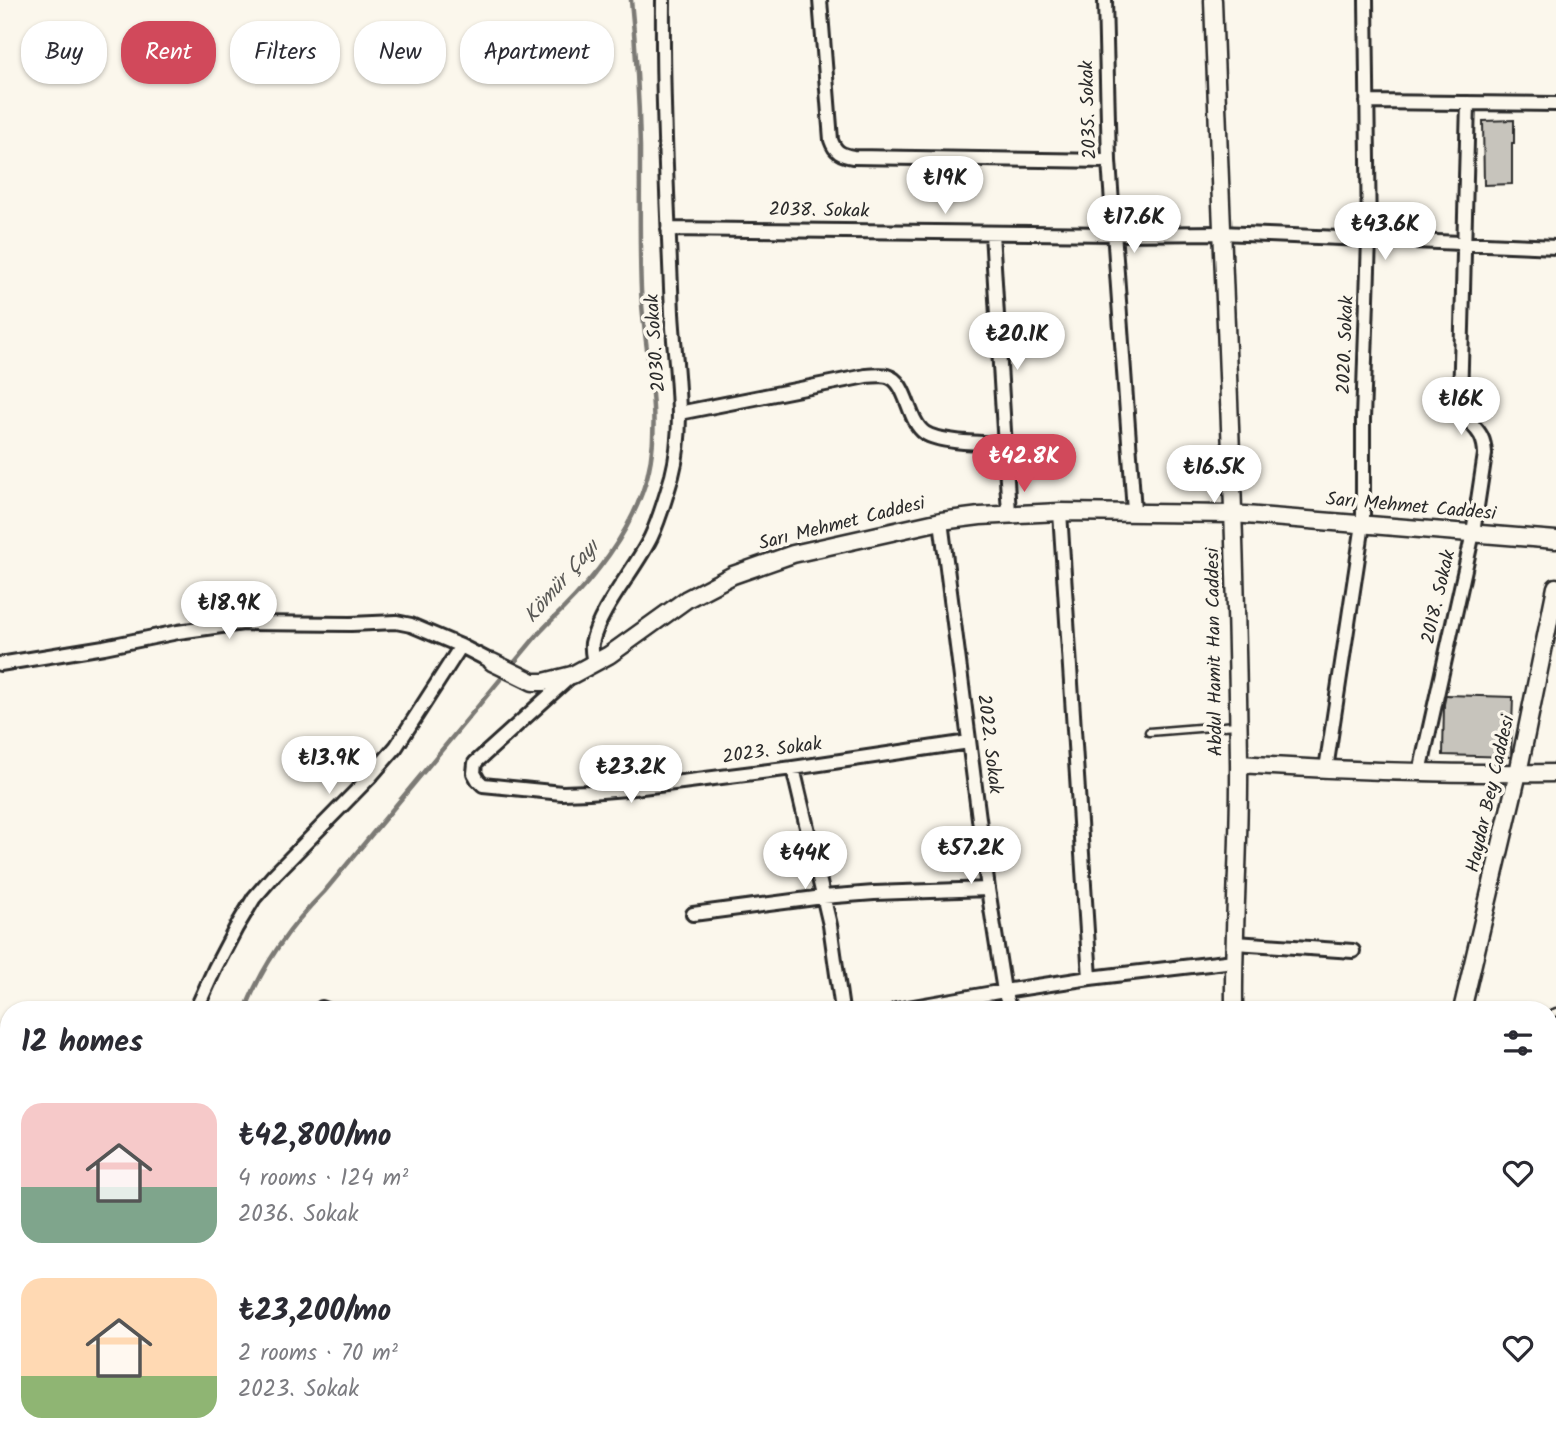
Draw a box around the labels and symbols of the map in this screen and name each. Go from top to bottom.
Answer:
street label: 2035. Sokak [1072,60,1106,160]
pin: ₺19K [904,156,986,216]
street label: 2038. Sokak [769,195,870,227]
pin: ₺17.6K [1077,196,1191,255]
pin: ₺43.6K [1328,202,1442,262]
street label: 2030. Sokak [638,293,674,393]
street label: 2020. Sokak [1329,295,1363,395]
pin: ₺20.1K [960,312,1074,372]
pin: ₺16K [1420,378,1502,437]
pin: ₺42.8K [967,434,1081,494]
pin: ₺16.5K [1157,446,1271,505]
street label: Sarı Mehmet Caddesi [1325,485,1499,530]
street label: Sarı Mehmet Caddesi [756,488,930,559]
water label: Kömür Çayı [516,532,609,631]
street label: Abdul Hamit Han Caddesi [1198,546,1232,756]
street label: 2018. Sokak [1414,547,1464,647]
pin: ₺18.9K [172,582,286,641]
street label: 2022. Sokak [968,692,1010,796]
street label: Haydar Bey Caddesi [1458,711,1524,876]
street label: 2023. Sokak [720,729,824,773]
pin: ₺13.9K [272,736,386,796]
pin: ₺23.2K [574,746,688,805]
pin: ₺57.2K [914,826,1028,886]
pin: ₺44K [764,832,846,891]

